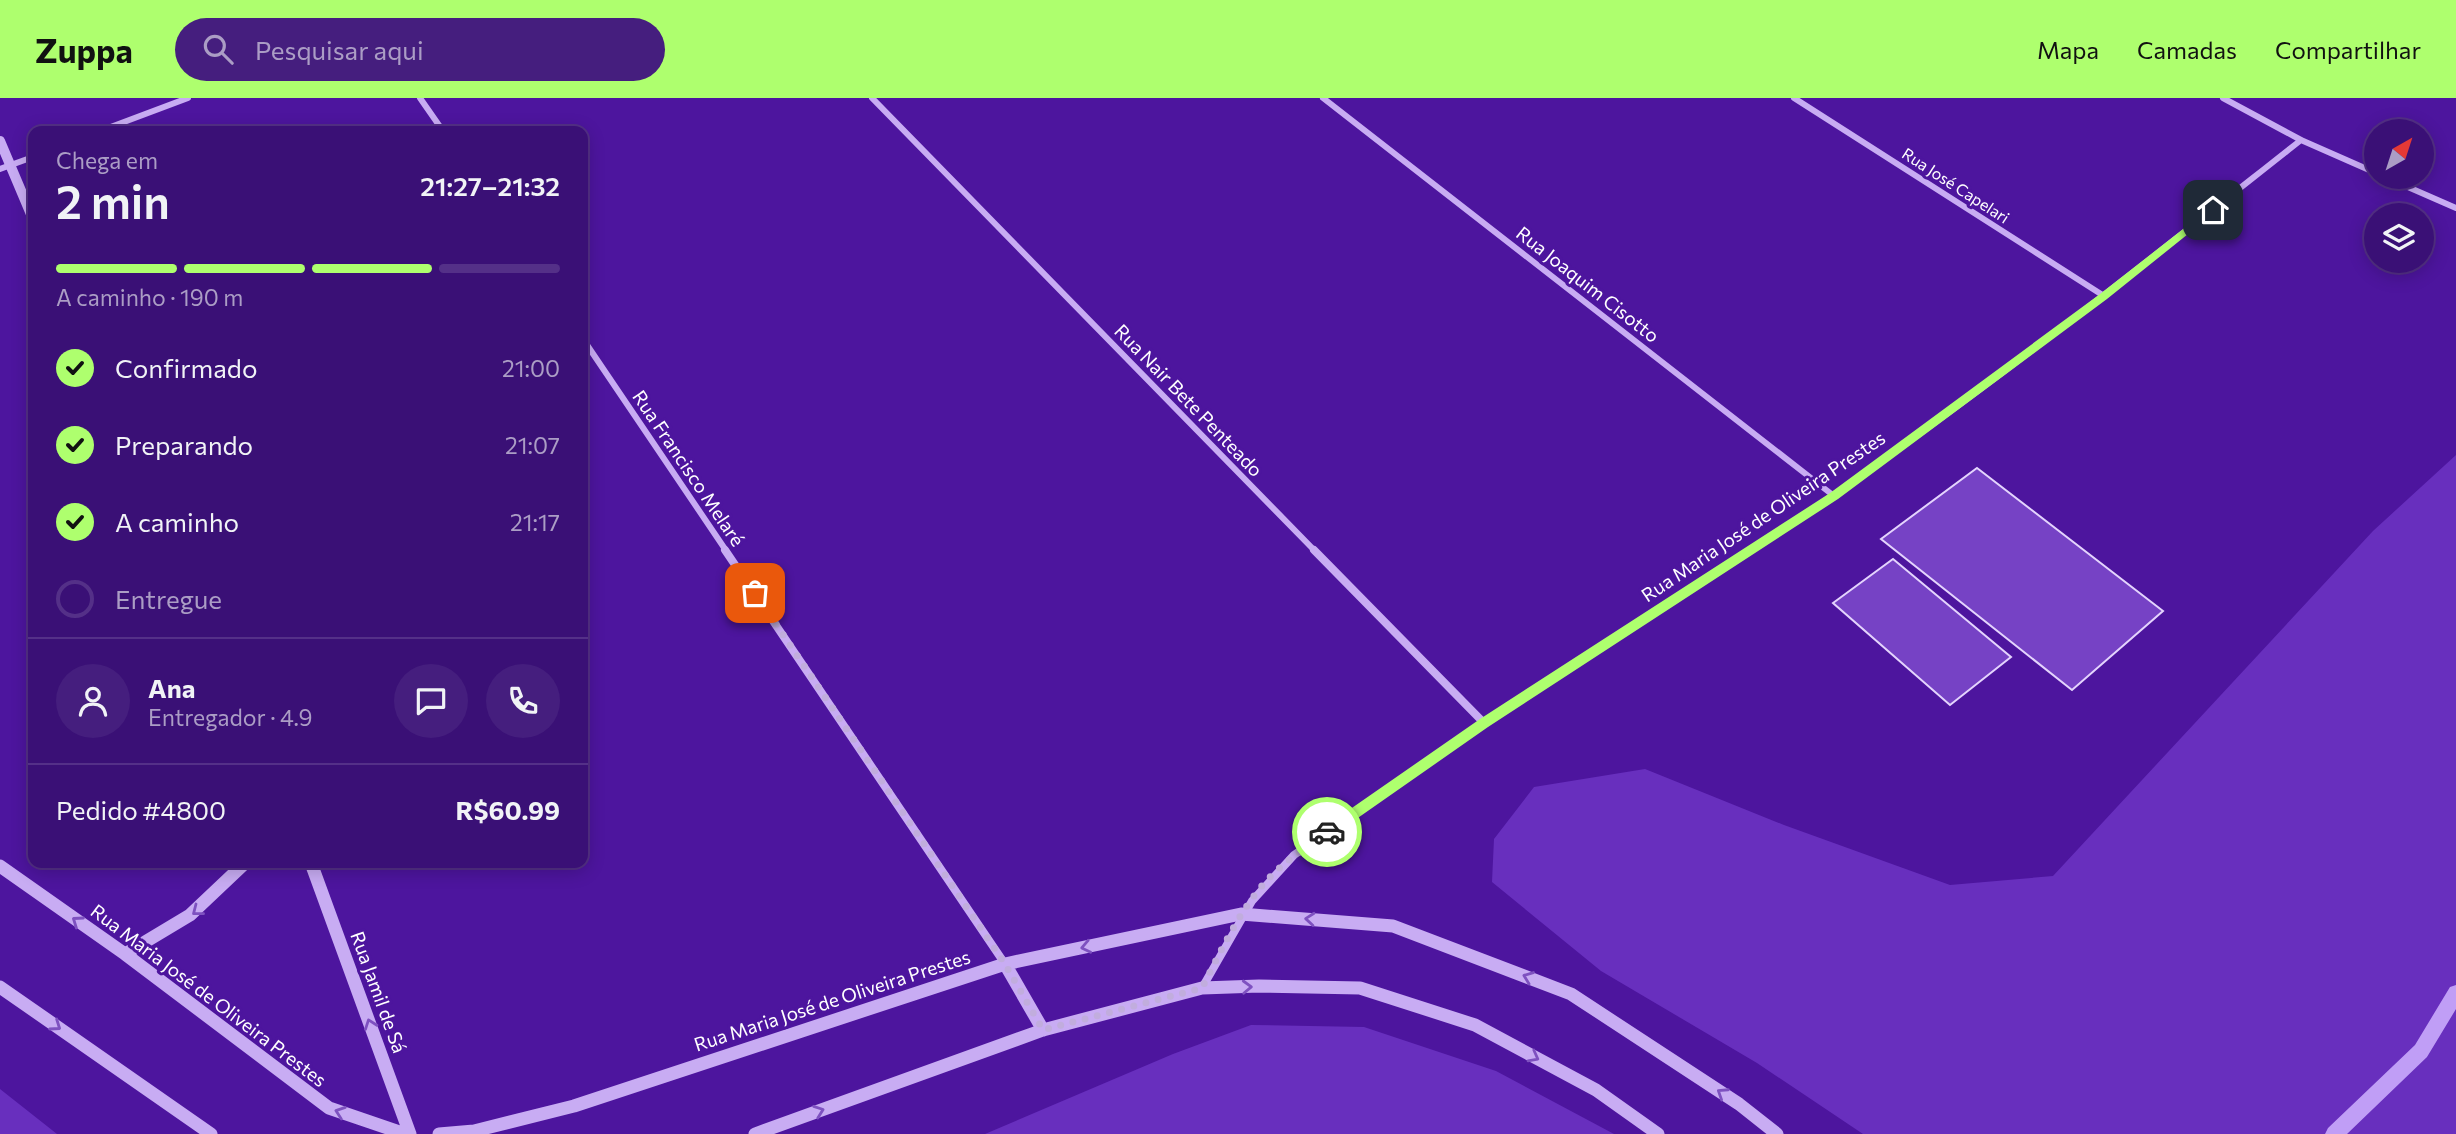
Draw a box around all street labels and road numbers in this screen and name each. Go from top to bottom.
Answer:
street label: Rua José Capelari [1899,143,2013,227]
street label: Rua Joaquim Cisotto [1512,221,1664,347]
street label: Rua Nair Bete Penteado [1110,319,1268,481]
street label: Rua Francisco Melaré [628,386,750,550]
street label: Rua Maria José de Oliveira Prestes [1637,426,1889,606]
street label: Rua Maria José de Oliveira Prestes [87,899,331,1091]
street label: Rua Jamil de Sá [346,928,412,1056]
street label: Rua Maria José de Oliveira Prestes [691,944,973,1056]

